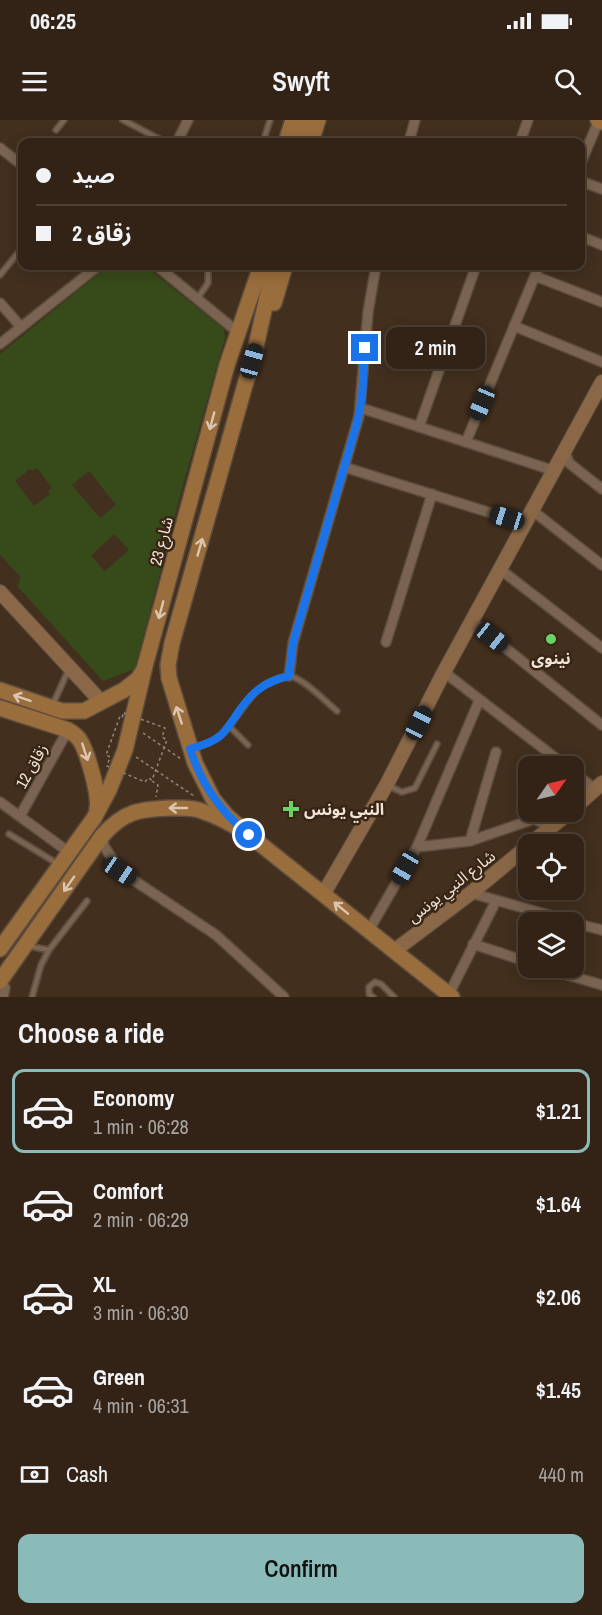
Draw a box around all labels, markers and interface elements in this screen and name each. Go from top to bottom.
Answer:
text: 06:25 [30,6,76,36]
text: Swyft [272,63,330,99]
icon: menu [18,65,51,98]
icon: search [551,65,584,98]
text: صيد [72,160,115,190]
text: زقاق 2 [72,218,132,248]
callout: 2 min [386,327,485,369]
route end [351,334,378,361]
text: 2 min [414,334,457,361]
car [238,341,266,381]
car [467,383,497,423]
one-way arrow [206,412,217,431]
car [487,504,527,532]
street label: شارع 23 [144,514,180,568]
one-way arrow [194,537,206,556]
one-way arrow [154,600,166,619]
car [472,619,512,655]
marker: نينوى [544,632,558,646]
place label: نينوى [531,647,571,669]
one-way arrow [13,692,32,703]
car [403,703,435,743]
one-way arrow [173,706,184,725]
street label: زقاق 12 [10,740,52,792]
one-way arrow [80,742,91,761]
north arrow [518,756,584,822]
map controls [518,756,584,978]
place label: النبي يونس [304,798,384,823]
marker: النبي يونس [282,800,300,818]
one-way arrow [168,802,188,814]
route start [235,821,262,848]
button: locate [518,834,584,900]
street label: شارع النبي يونس [402,845,501,929]
car [388,848,422,888]
car [100,853,140,889]
one-way arrow [62,876,75,892]
one-way arrow [333,901,349,914]
button: layers [518,912,584,978]
text: Choose a ride [18,1015,164,1051]
text: Economy [93,1083,174,1113]
icon: car [21,1084,75,1138]
text: $1.21 [536,1096,581,1126]
text: 1 min · 06:28 [93,1113,189,1140]
text: Comfort [93,1176,163,1206]
icon: car [21,1177,75,1231]
text: $1.64 [536,1189,581,1219]
text: 2 min · 06:29 [93,1206,189,1233]
text: XL [93,1269,116,1299]
icon: car [21,1270,75,1324]
text: $2.06 [536,1282,581,1312]
text: 3 min · 06:30 [93,1299,189,1326]
text: Green [93,1362,145,1392]
icon: car [21,1363,75,1417]
text: $1.45 [536,1375,581,1405]
text: 4 min · 06:31 [93,1392,189,1419]
icon: cash [18,1458,51,1491]
text: Cash [66,1459,108,1489]
text: 440 m [538,1461,584,1488]
button: Confirm [18,1534,584,1603]

